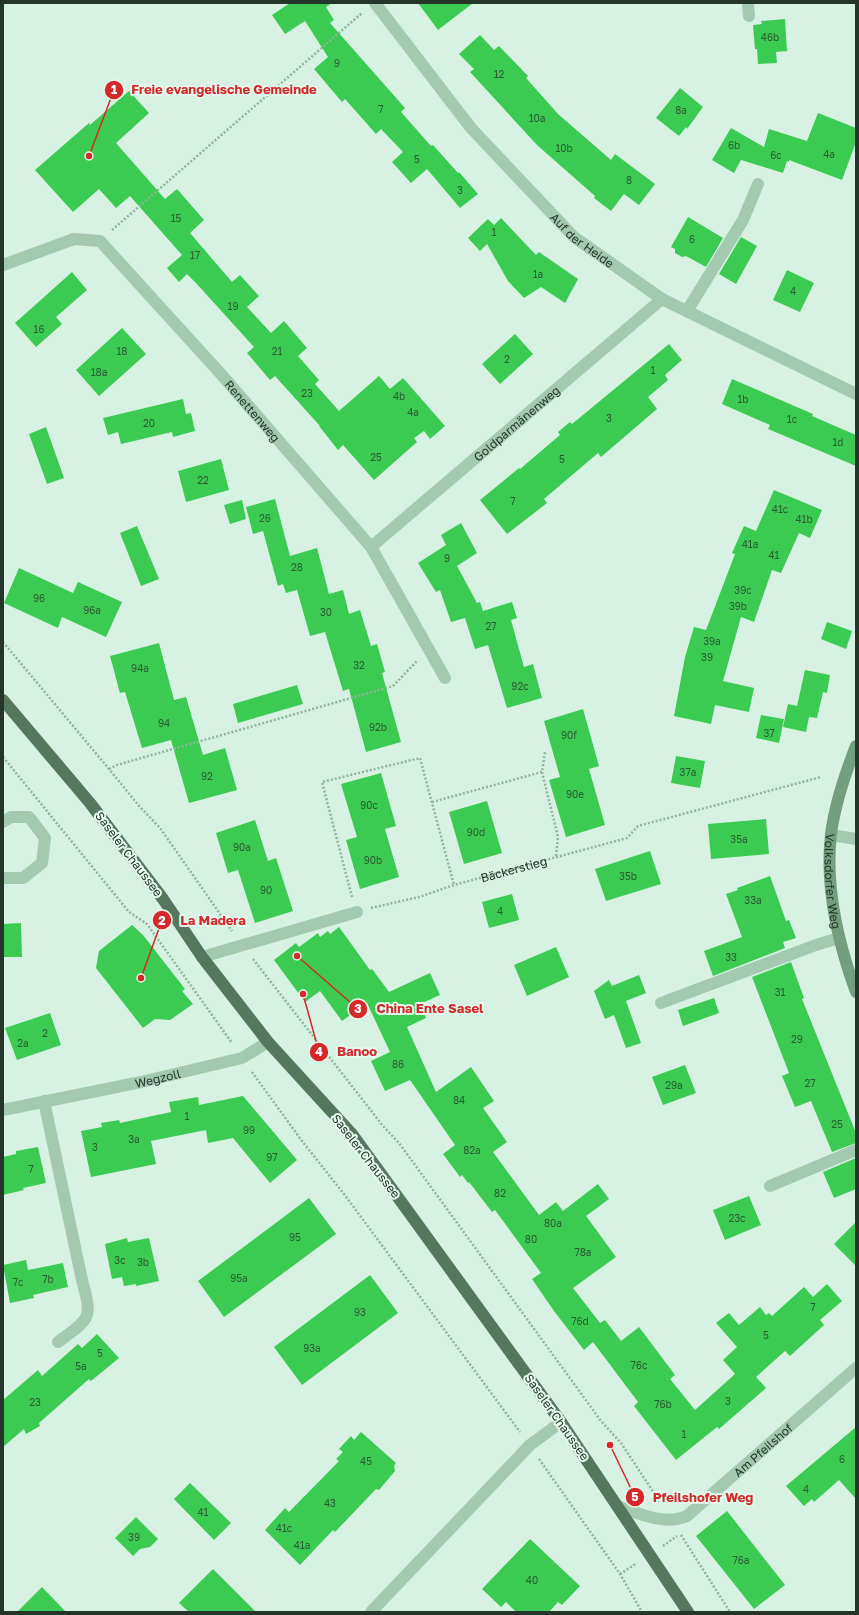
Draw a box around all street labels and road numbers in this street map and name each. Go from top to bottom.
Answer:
street label: Auf der Heide [547,210,617,271]
street label: Renettenweg [222,377,284,445]
street label: Goldparmänenweg [470,382,563,464]
street label: Saseler Chaussee [92,809,166,899]
street label: Volksdorfer Weg [822,833,845,930]
street label: Bäckerstieg [479,853,549,885]
street label: Wegzoll [134,1065,182,1091]
street label: Saseler Chaussee [329,1111,403,1201]
street label: Saseler Chaussee [521,1371,593,1463]
street label: Am Pfeilshof [730,1420,796,1480]

